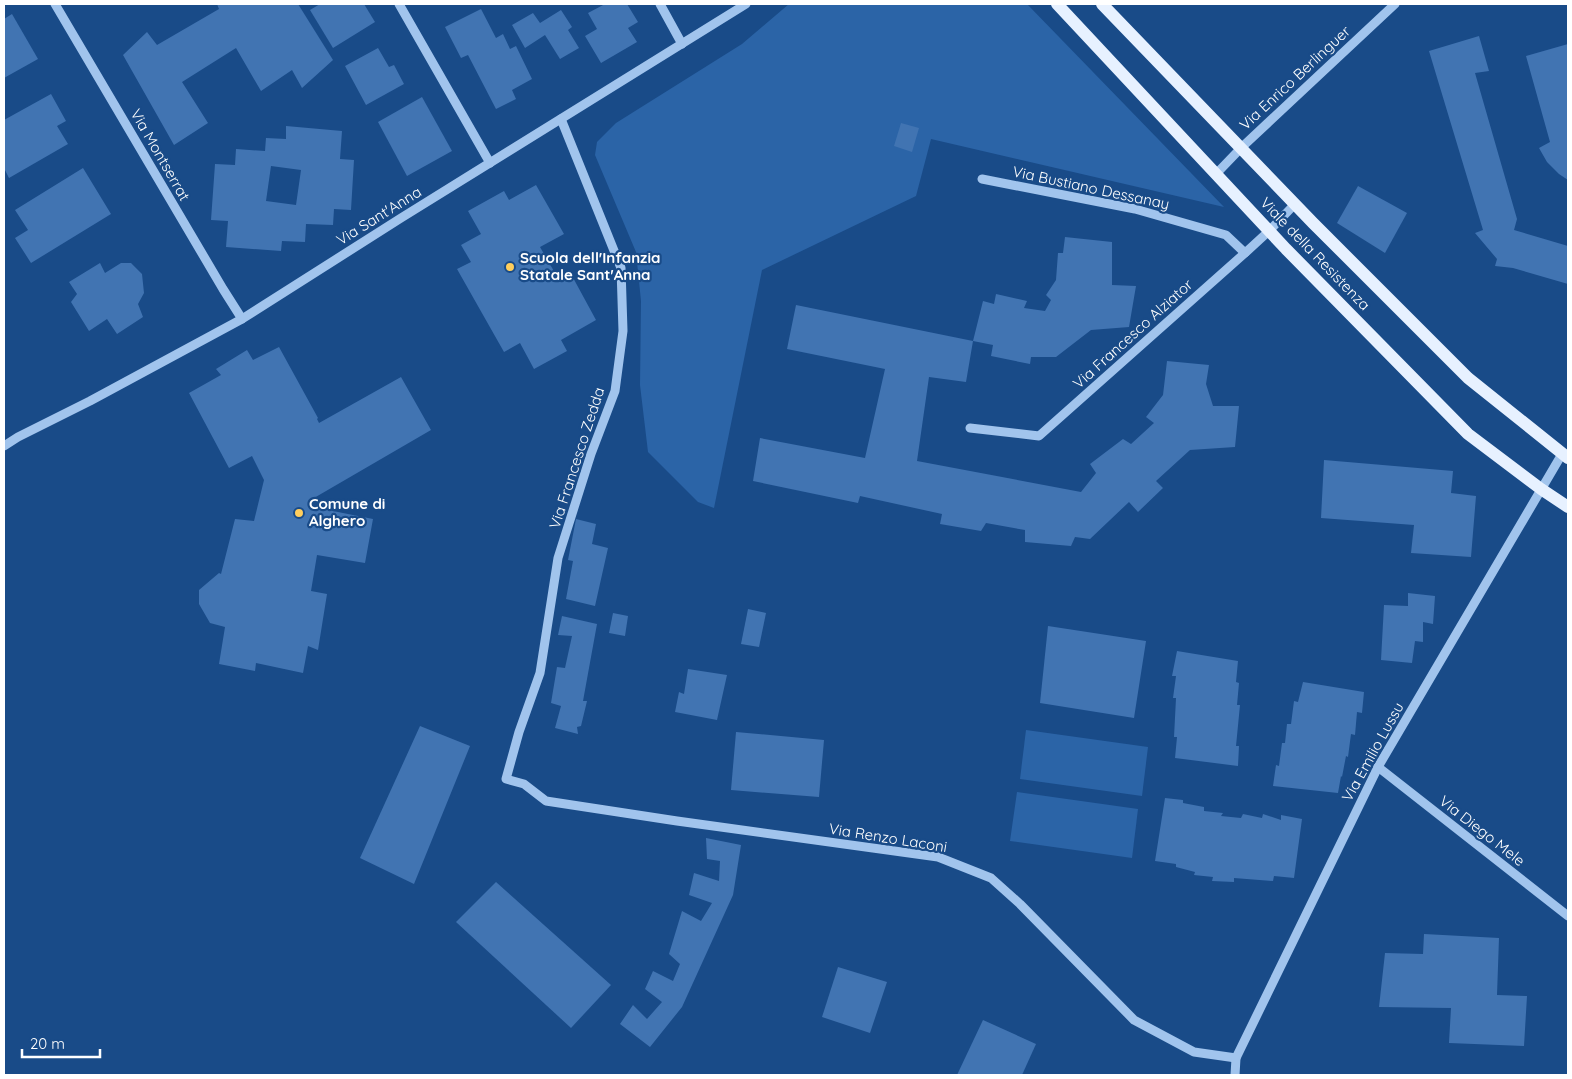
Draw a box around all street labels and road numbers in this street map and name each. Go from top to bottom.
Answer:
street label: Via Enrico Berlinguer [1235,21,1354,134]
street label: Via Montserrat [126,105,194,204]
street label: Via Bustiano Dessanay [1011,162,1171,213]
street label: Via Sant'Anna [333,182,425,249]
street label: Viale della Resistenza [1256,193,1374,314]
street label: Via Francesco Alziator [1069,275,1197,392]
street label: Via Francesco Zedda [545,385,608,531]
street label: Via Emilio Lussu [1337,699,1408,805]
street label: Via Diego Mele [1436,791,1529,870]
street label: Via Renzo Laconi [828,819,949,856]

